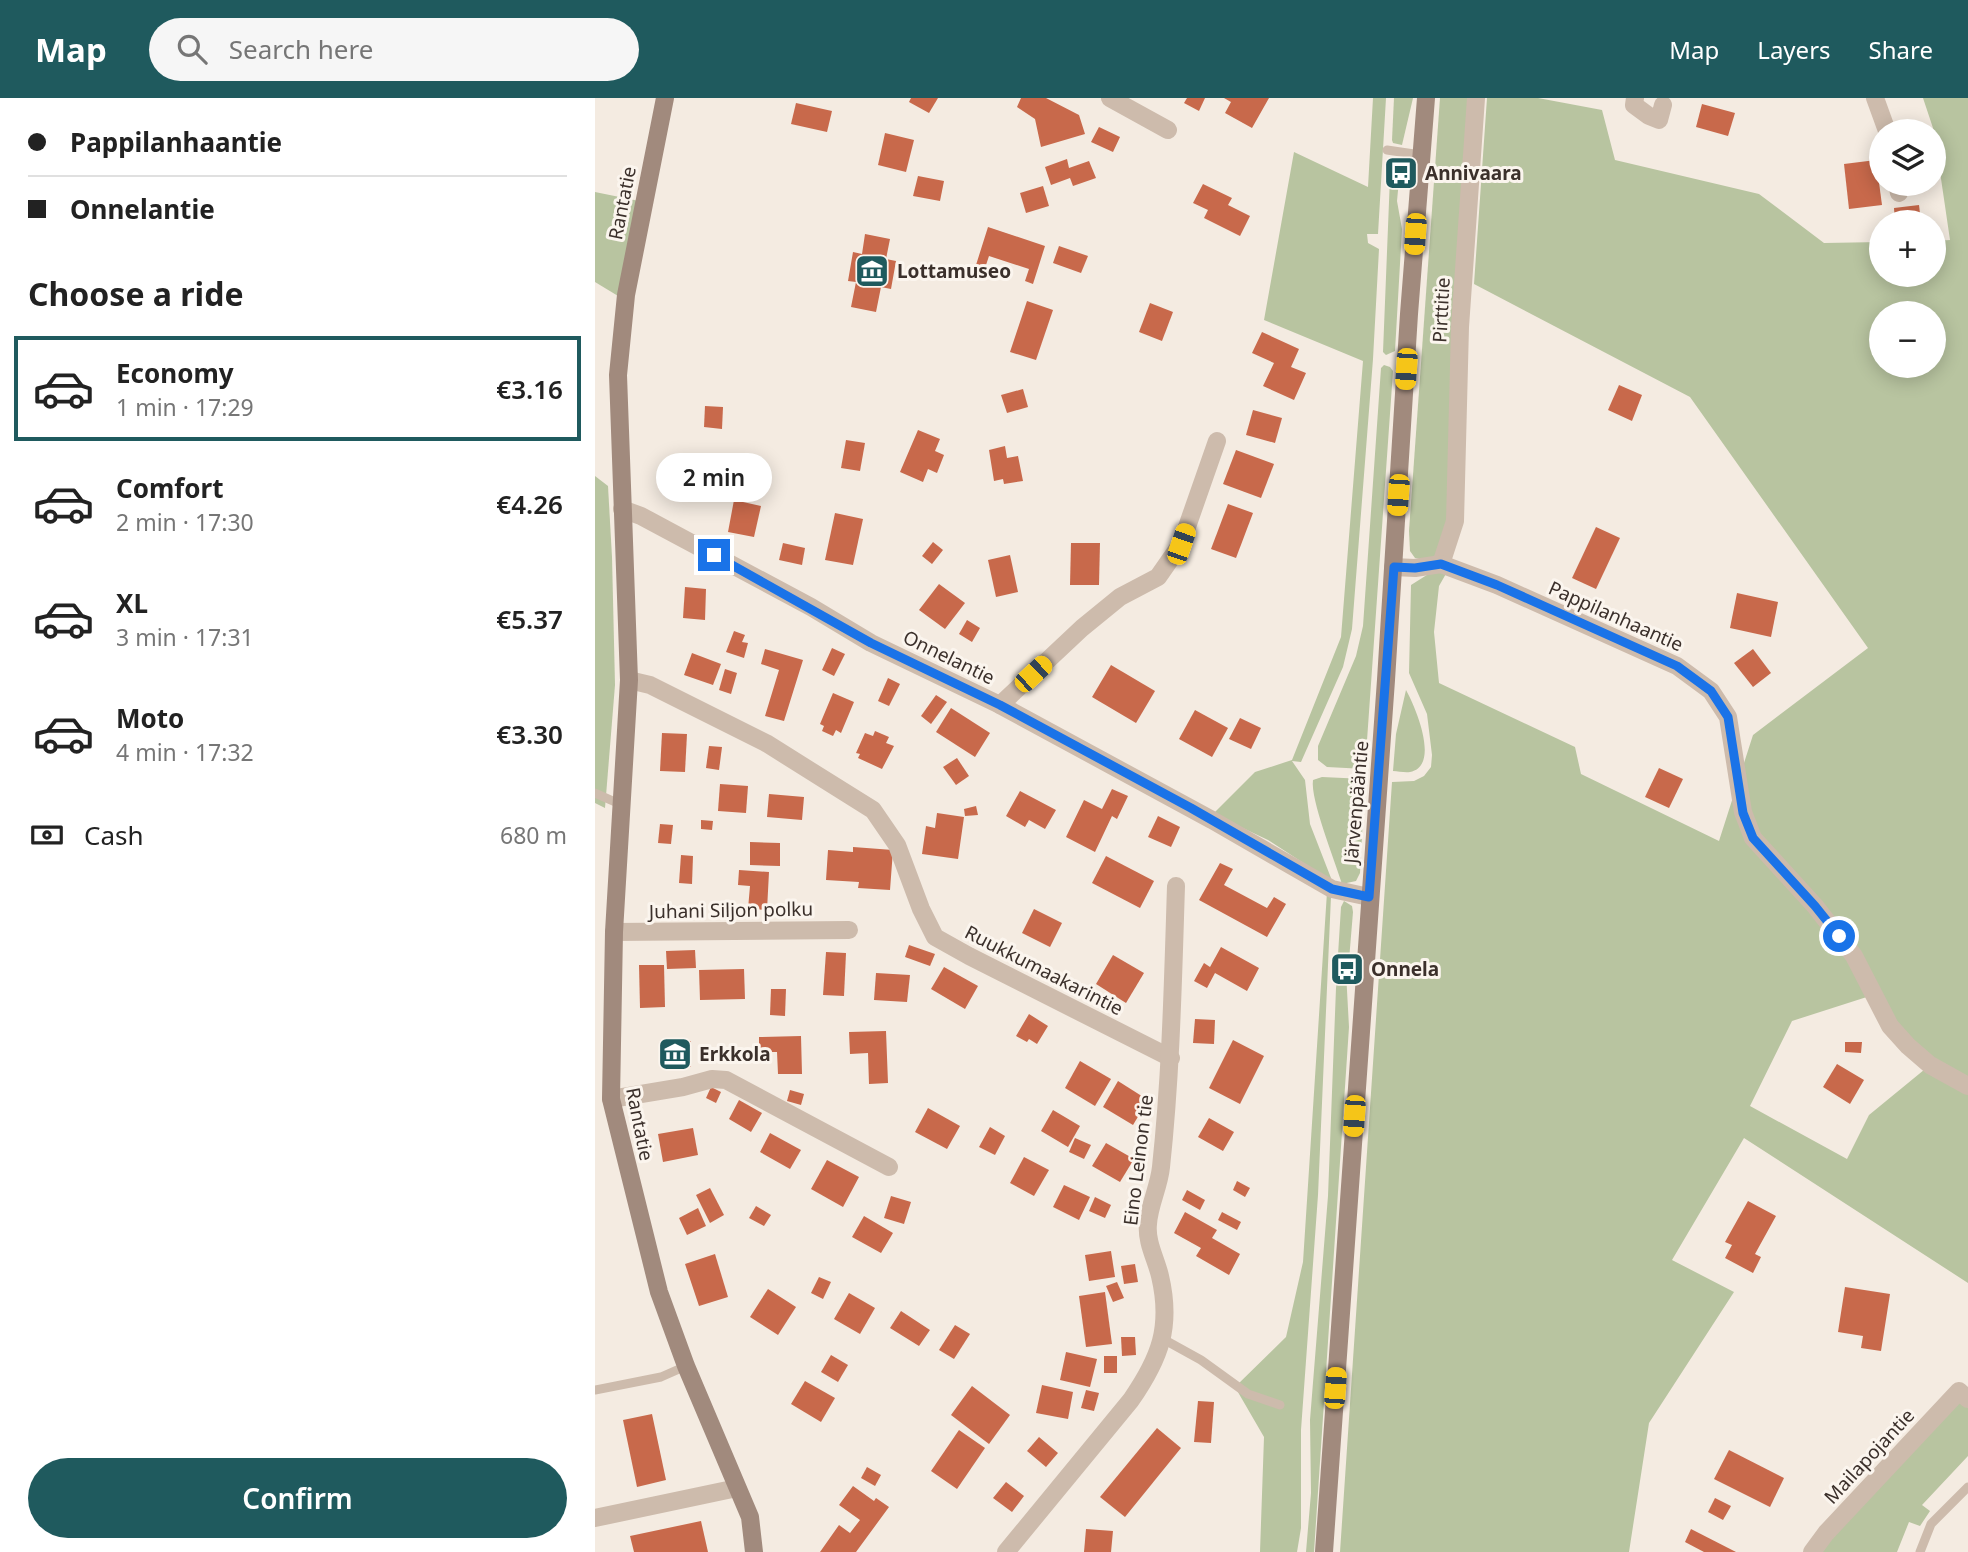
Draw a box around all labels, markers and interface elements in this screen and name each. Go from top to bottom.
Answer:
search box [149,18,639,81]
text: Map [35,27,107,72]
icon: search [173,30,211,68]
text: Search here [229,31,373,67]
text: Map [1669,33,1719,66]
text: Layers [1757,33,1831,66]
text: Share [1869,33,1933,66]
map controls [1869,119,1946,378]
button: layers [1869,119,1946,196]
text: Pappilanhaantie [70,124,282,160]
bus stop icon: Annivaara [1382,154,1420,192]
place label: Annivaara [1425,160,1522,186]
street label: Rantatie [602,164,642,242]
text: Onnelantie [70,191,215,227]
button: + [1869,210,1946,287]
car [1404,212,1427,256]
museum icon: Lottamuseo [853,252,891,290]
place label: Lottamuseo [897,258,1011,284]
text: Choose a ride [28,272,244,315]
street label: Pirttitie [1426,277,1456,343]
button: − [1869,301,1946,378]
car [1395,347,1418,391]
text: Economy [116,355,234,391]
icon: car [32,357,95,420]
text: €3.16 [496,371,563,407]
text: 1 min · 17:29 [116,391,254,423]
callout: 2 min [656,454,772,503]
text: 2 min [683,461,745,493]
text: Comfort [116,470,224,506]
icon: car [32,472,95,535]
car [1387,473,1410,517]
text: €4.26 [496,486,563,522]
text: 2 min · 17:30 [116,506,254,538]
car [1165,521,1198,567]
route end [698,539,730,571]
street label: Pappilanhaantie [1544,575,1688,657]
text: XL [116,585,148,621]
icon: car [32,587,95,650]
text: €5.37 [496,601,563,637]
text: 3 min · 17:31 [116,621,254,653]
street label: Onnelantie [899,624,999,690]
car [1011,652,1056,696]
text: Moto [116,700,184,736]
icon: car [32,702,95,765]
text: €3.30 [496,716,563,752]
text: 4 min · 17:32 [116,736,254,768]
street label: Järvenpääntie [1338,740,1374,866]
icon: cash [28,816,66,854]
text: Cash [84,817,144,853]
text: 680 m [500,819,567,851]
street label: Juhani Siljon polku [647,896,813,924]
street label: Ruukkumaakarintie [960,919,1128,1021]
route start [1823,920,1855,952]
bus stop icon: Onnela [1328,950,1366,988]
place label: Onnela [1371,956,1439,982]
museum icon: Erkkola [656,1035,694,1073]
place label: Erkkola [699,1041,771,1067]
street label: Rantatie [620,1085,660,1163]
street label: Eino Leinon tie [1117,1093,1159,1227]
car [1343,1094,1366,1138]
car [1324,1366,1347,1410]
street label: Mailapojantie [1818,1403,1920,1509]
button: Confirm [28,1458,567,1538]

